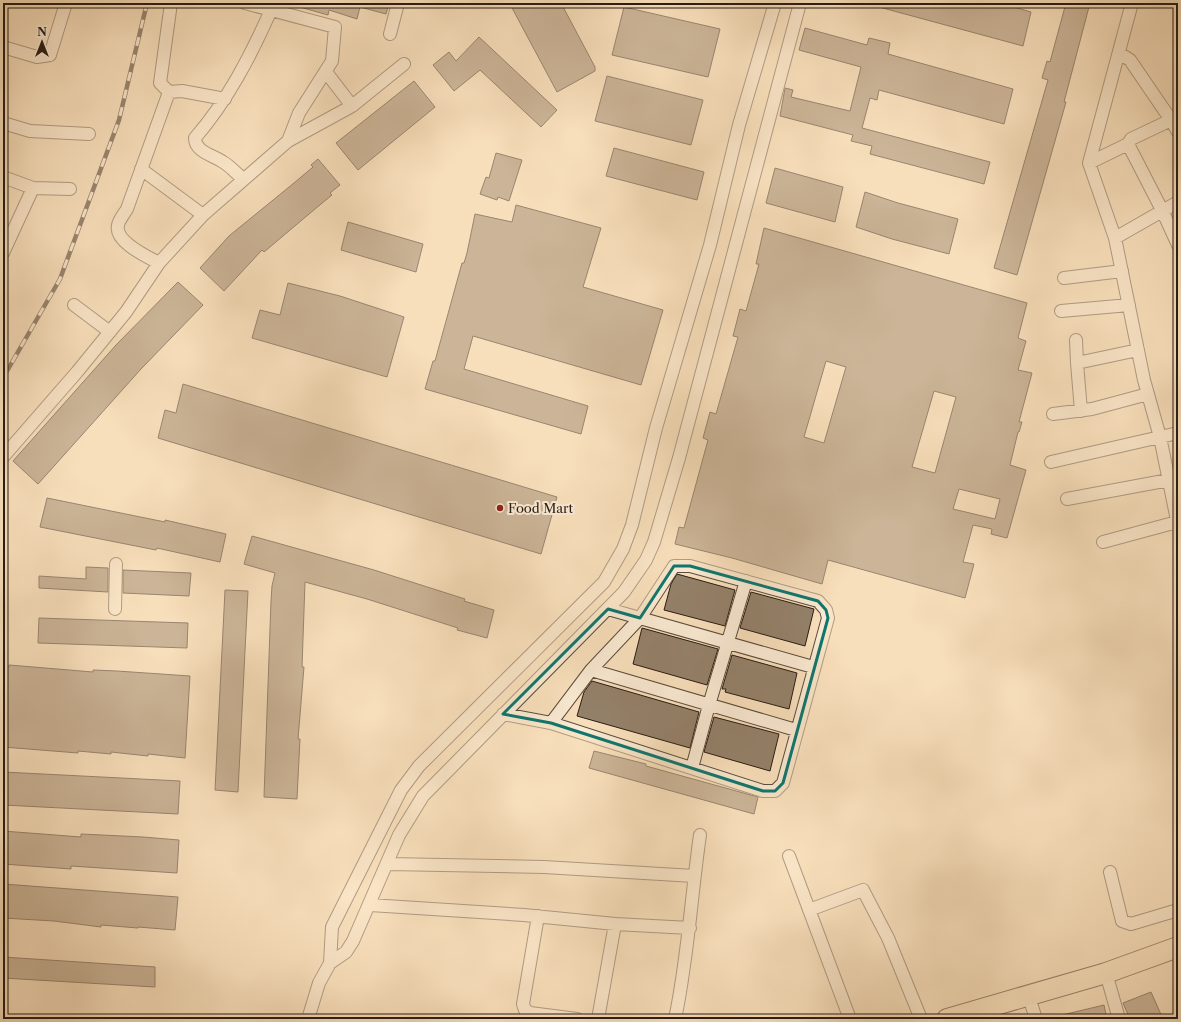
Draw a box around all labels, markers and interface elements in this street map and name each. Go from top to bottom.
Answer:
north arrow [22,22,62,62]
text: N [37,25,47,39]
place label: Food Mart [508,500,574,516]
marker: Food Mart [495,503,505,513]

